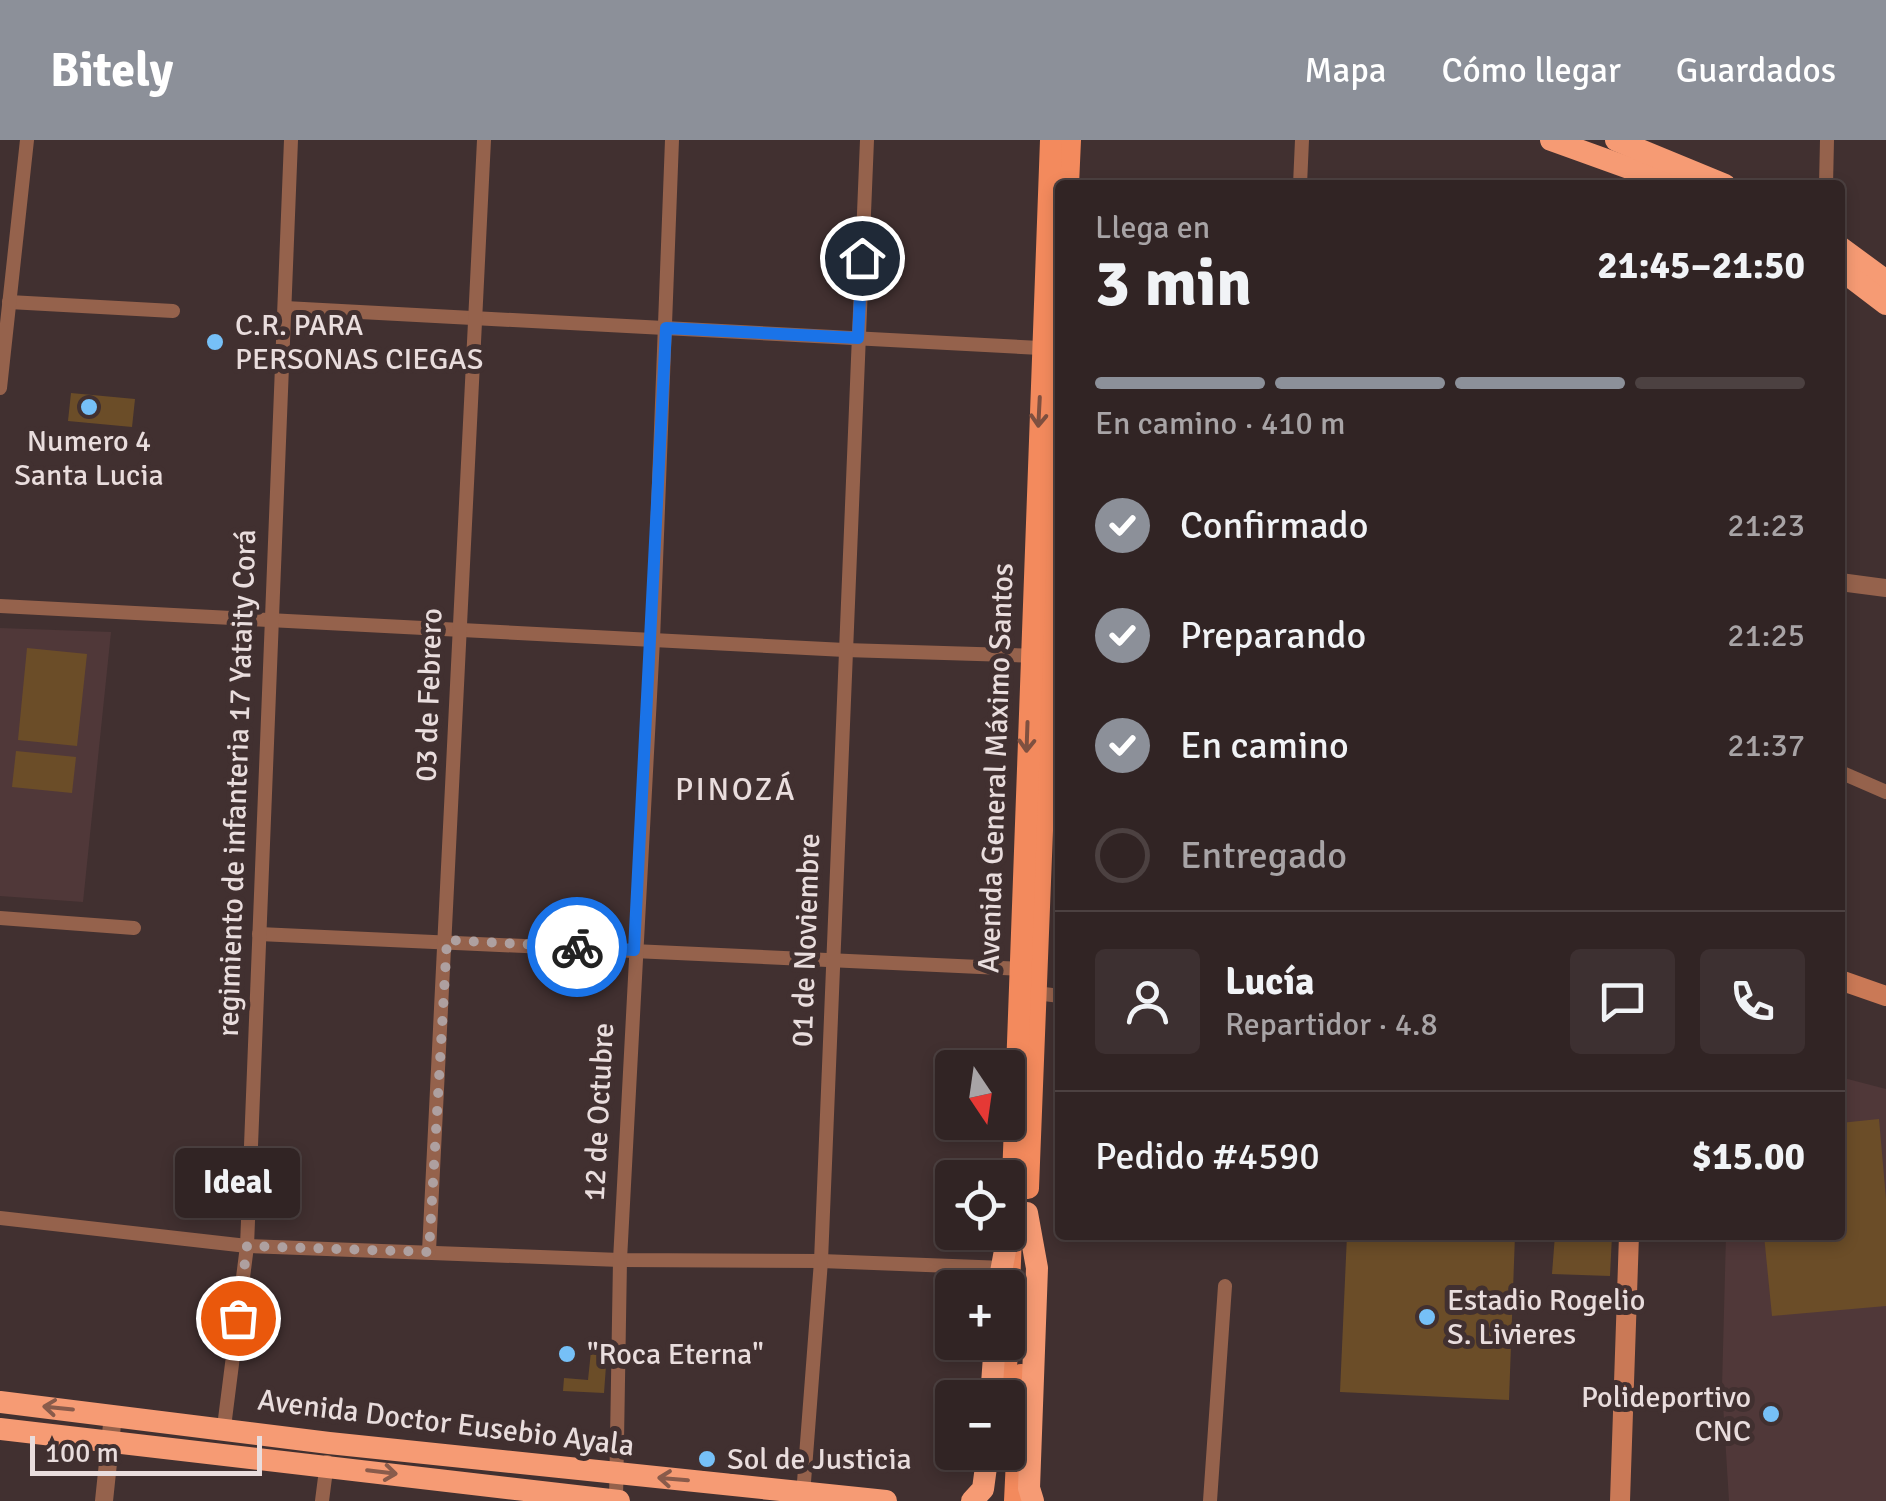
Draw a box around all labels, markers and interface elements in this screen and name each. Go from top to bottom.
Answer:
text: Bitely [50,41,173,100]
text: Mapa [1304,49,1387,92]
text: Cómo llegar [1442,49,1621,92]
text: Guardados [1676,49,1836,92]
text: Llega en [1095,208,1210,247]
pin [820,216,905,301]
icon: home [835,231,890,286]
text: 21:45–21:50 [1597,242,1805,289]
text: 3 min [1095,244,1252,324]
place label: C.R. PARA PERSONAS CIEGAS [235,307,483,378]
marker: C.R. PARA PERSONAS CIEGAS [204,331,226,353]
marker: Numero 4 Santa Lucia [78,396,100,418]
one-way arrow [1030,396,1049,428]
text: En camino · 410 m [1095,404,1345,443]
place label: Numero 4 Santa Lucia [14,423,164,494]
icon: check [1095,498,1150,553]
text: Confirmado [1180,502,1369,549]
text: 21:23 [1727,506,1805,545]
street label: regimiento de infanteria 17 Yataity Corá [210,529,264,1037]
street label: Avenida General Máximo Santos [970,562,1022,974]
street label: 03 de Febrero [407,608,451,782]
icon: check [1095,608,1150,663]
text: Preparando [1180,612,1366,659]
text: 21:25 [1727,616,1805,655]
icon: check [1095,718,1150,773]
one-way arrow [1018,721,1037,753]
text: En camino [1180,722,1349,769]
text: 21:37 [1727,726,1805,765]
district label: PINOZÁ [675,770,797,809]
street label: 01 de Noviembre [784,832,828,1048]
text: Entregado [1180,832,1347,879]
courier [527,897,627,997]
icon: bike [550,920,605,975]
button: person [1095,949,1200,1054]
button: chat [1570,949,1675,1054]
button: phone [1700,949,1805,1054]
text: Lucía [1225,958,1314,1005]
text: Repartidor · 4.8 [1225,1005,1438,1044]
street label: 12 de Octubre [576,1022,622,1202]
north arrow [935,1050,1025,1140]
map controls [935,1050,1025,1470]
text: Pedido #4590 [1095,1133,1320,1180]
text: $15.00 [1692,1133,1805,1180]
callout: Ideal [176,1148,300,1218]
button: locate [935,1160,1025,1250]
text: Ideal [203,1163,272,1202]
button: + [935,1270,1025,1360]
pin [196,1276,281,1361]
place label: Estadio Rogelio S. Livieres [1447,1282,1645,1353]
icon: bag [211,1291,266,1346]
marker: Estadio Rogelio S. Livieres [1416,1306,1438,1328]
place label: "Roca Eterna" [587,1336,764,1373]
marker: "Roca Eterna" [556,1343,578,1365]
place label: Polideportivo CNC [1581,1379,1751,1450]
button: − [935,1380,1025,1470]
street label: Avenida Doctor Eusebio Ayala [256,1382,636,1464]
one-way arrow [42,1398,74,1417]
marker: Polideportivo CNC [1760,1403,1782,1425]
scale bar [30,1431,262,1476]
text: 100 m [45,1436,119,1470]
place label: Sol de Justicia [727,1441,912,1478]
marker: Sol de Justicia [696,1448,718,1470]
one-way arrow [365,1463,397,1482]
one-way arrow [657,1469,689,1488]

